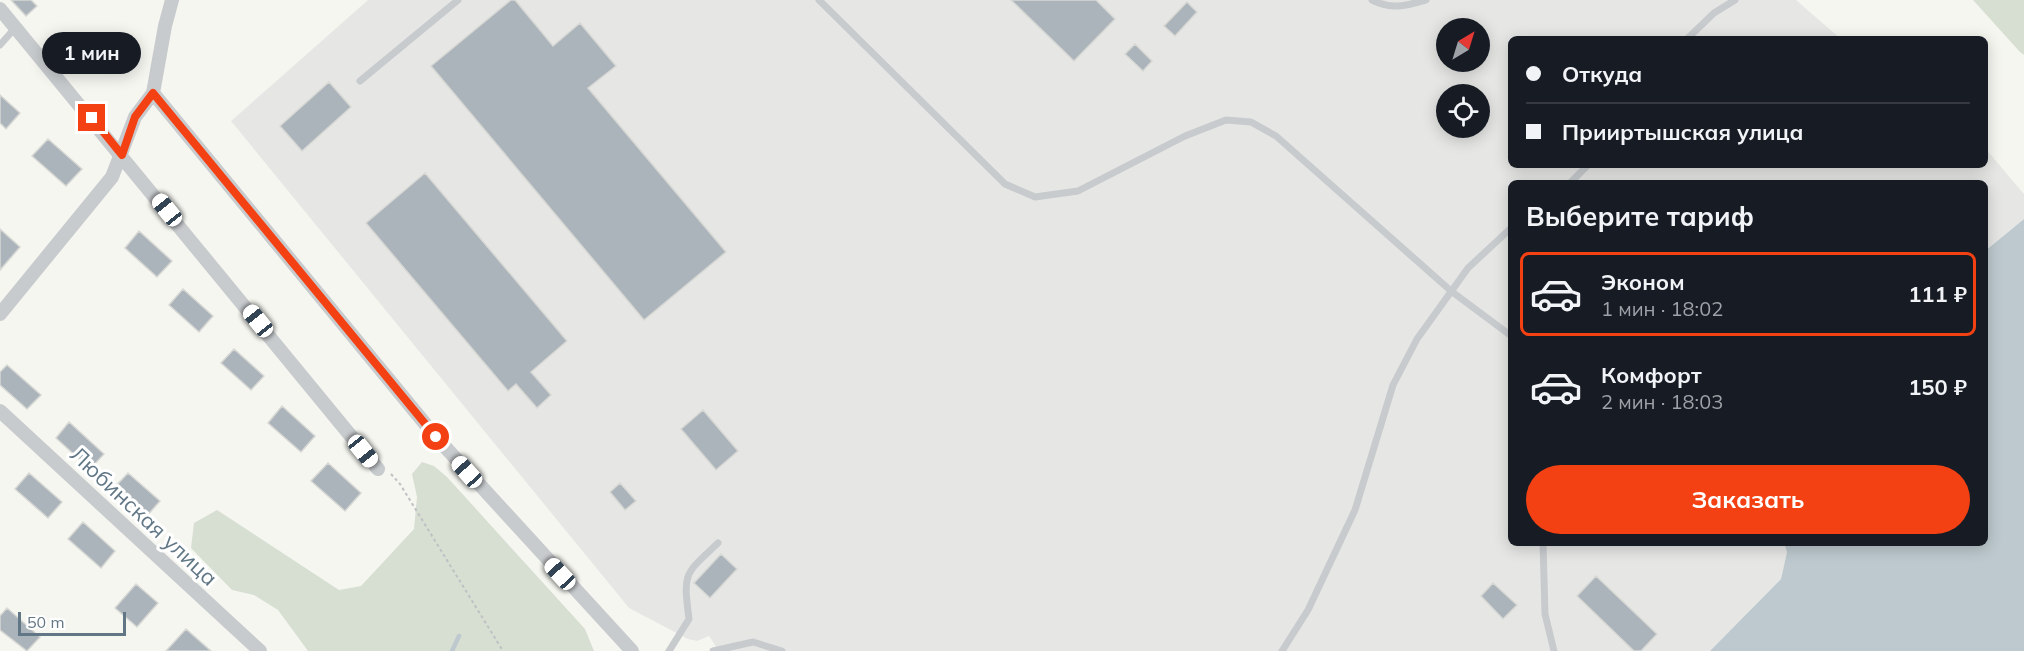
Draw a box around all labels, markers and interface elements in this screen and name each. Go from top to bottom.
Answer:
north arrow [1436,18,1490,72]
map controls [1436,18,1490,138]
callout: 1 мин [42,31,142,73]
text: 1 мин [63,40,120,65]
text: Откуда [1562,60,1642,88]
button: locate [1436,84,1490,138]
route end [78,104,105,131]
text: Прииртышская улица [1562,118,1804,146]
car [149,190,185,230]
text: Выберите тариф [1526,199,1754,233]
icon: car [1529,267,1583,321]
text: Эконом [1601,268,1685,296]
text: 111 ₽ [1908,280,1967,308]
text: 1 мин · 18:02 [1601,296,1723,321]
car [240,301,276,341]
icon: car [1529,360,1583,414]
text: Комфорт [1601,361,1702,389]
text: 150 ₽ [1908,373,1967,401]
text: 2 мин · 18:03 [1601,389,1723,414]
route start [422,423,449,450]
car [345,431,381,471]
street label: Любинская улица [64,440,224,592]
car [448,453,486,491]
button: Заказать [1526,465,1970,534]
car [541,555,579,593]
scale bar [18,609,126,636]
text: 50 m [27,612,64,632]

